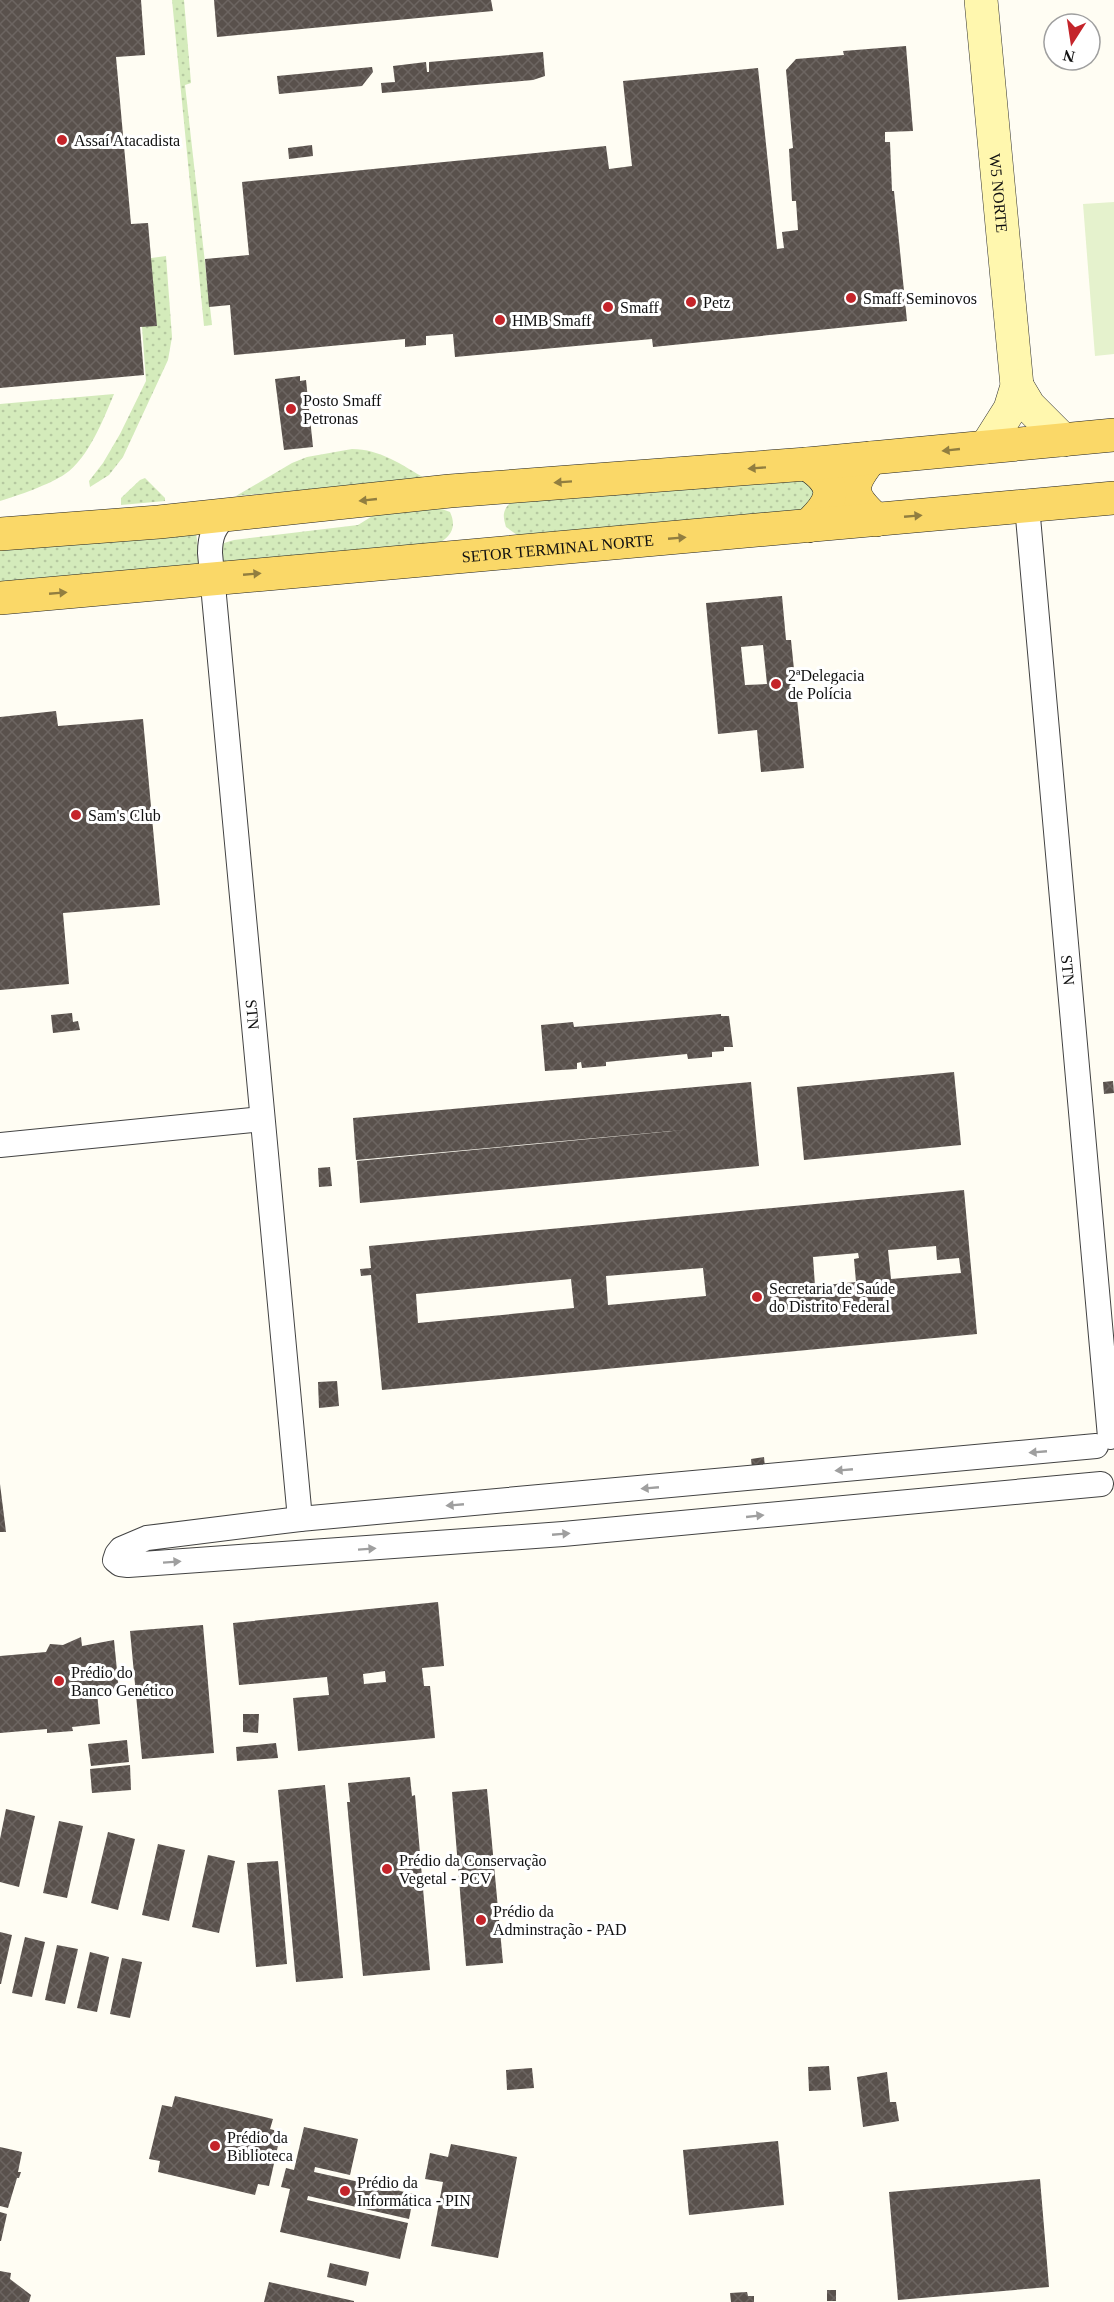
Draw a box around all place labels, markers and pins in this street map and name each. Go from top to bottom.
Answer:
place label: Assaí Atacadista [74,132,180,149]
marker: Assaí Atacadista [55,133,69,147]
place label: Smaff Seminovos [863,290,977,307]
marker: Smaff Seminovos [844,291,858,305]
place label: Petz [703,294,731,311]
marker: Petz [684,295,698,309]
place label: Smaff [620,299,659,316]
marker: Smaff [601,300,615,314]
place label: HMB Smaff [512,312,592,329]
marker: HMB Smaff [493,313,507,327]
place label: Posto Smaff Petronas [303,392,382,427]
marker: Posto Smaff Petronas [284,402,298,416]
place label: 2ªDelegacia de Polícia [788,667,864,702]
marker: 2ªDelegacia de Polícia [769,677,783,691]
place label: Sam's Club [88,807,161,824]
marker: Sam's Club [69,808,83,822]
place label: Secretaria de Saúde do Distrito Federal [769,1280,895,1315]
marker: Secretaria de Saúde do Distrito Federal [750,1290,764,1304]
place label: Prédio do Banco Genético [71,1664,174,1699]
marker: Prédio do Banco Genético [52,1674,66,1688]
place label: Prédio da Conservação Vegetal - PCV [399,1852,547,1888]
marker: Prédio da Conservação Vegetal - PCV [380,1862,394,1876]
place label: Prédio da Adminstração - PAD [493,1903,627,1939]
marker: Prédio da Adminstração - PAD [474,1913,488,1927]
place label: Prédio da Biblioteca [227,2129,293,2164]
marker: Prédio da Biblioteca [208,2139,222,2153]
place label: Prédio da Informática - PIN [357,2174,471,2209]
marker: Prédio da Informática - PIN [338,2184,352,2198]

